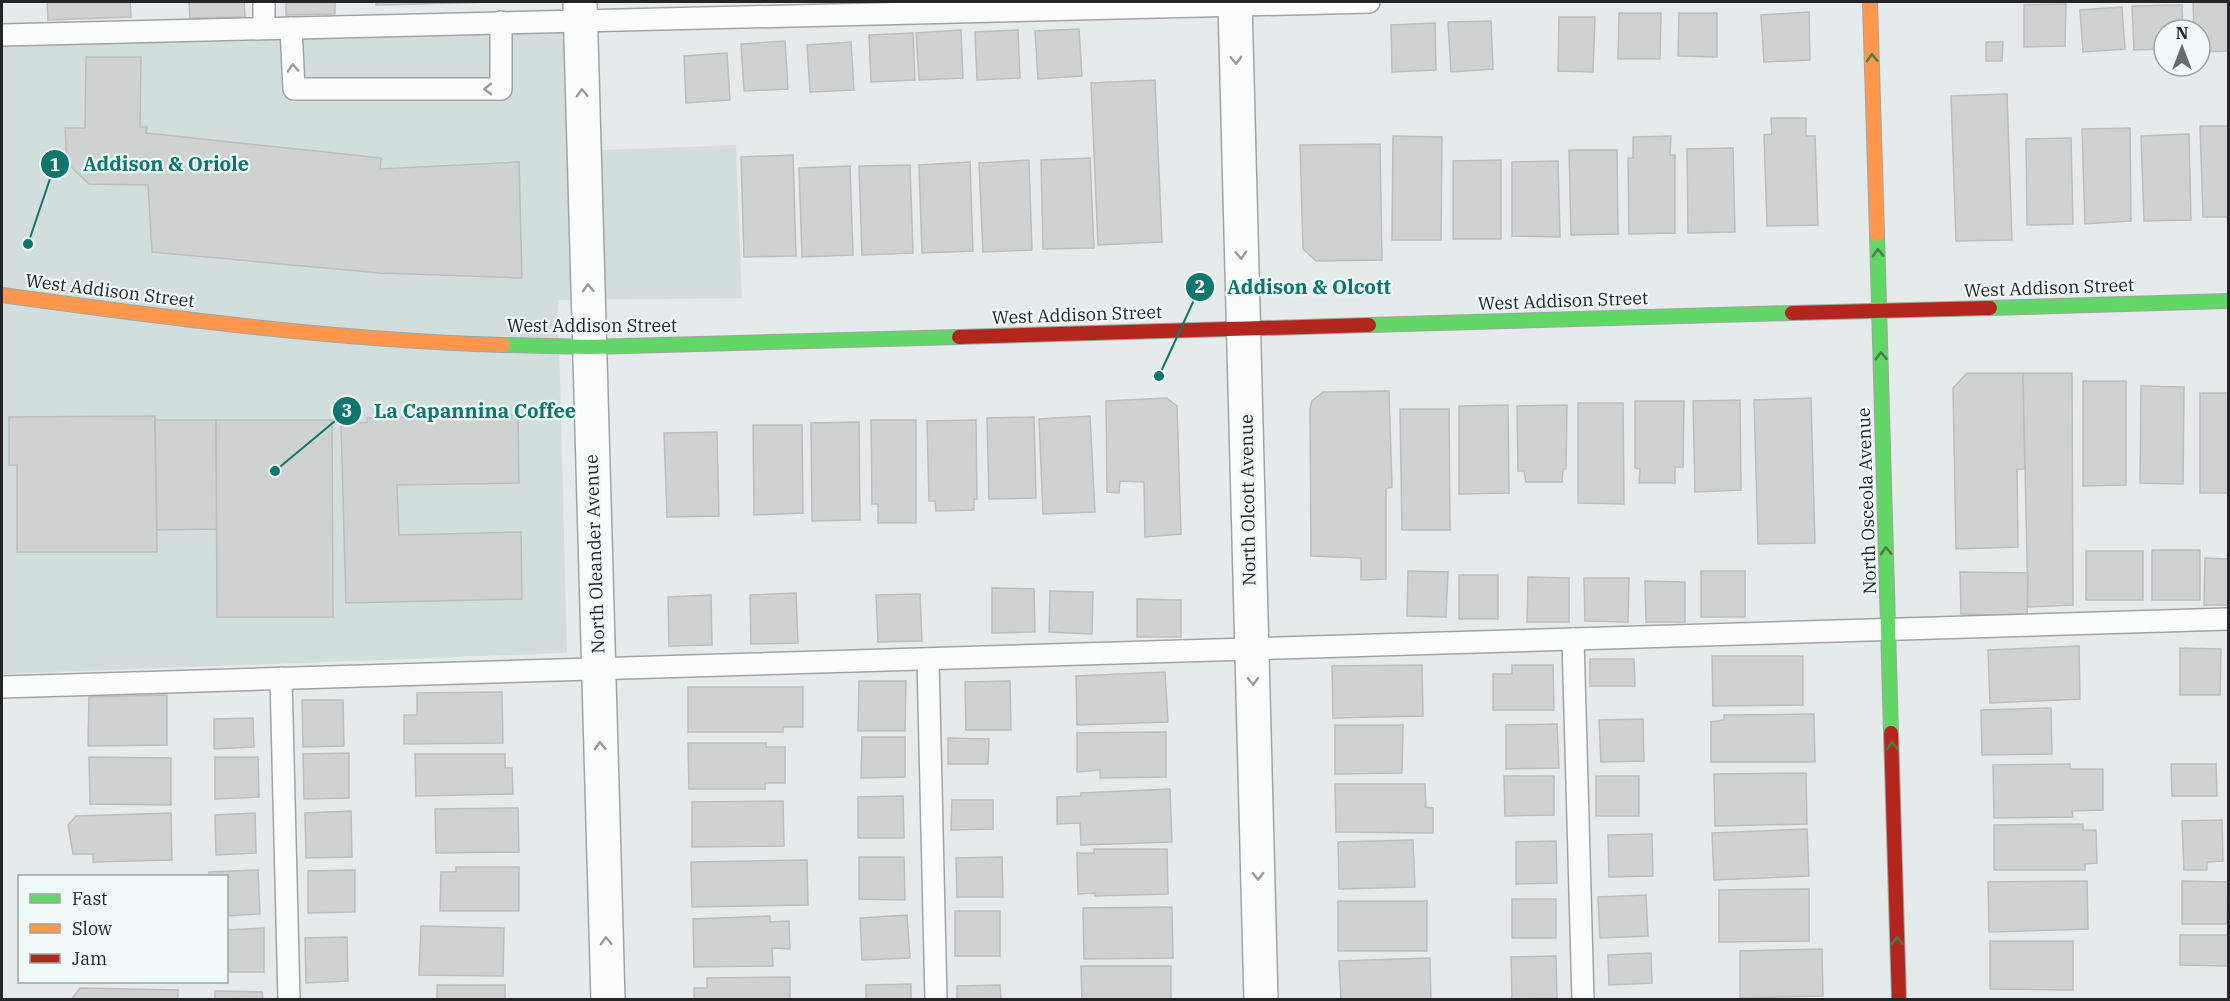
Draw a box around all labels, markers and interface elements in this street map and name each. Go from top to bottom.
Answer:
north arrow [2152,18,2212,78]
text: N [2176,23,2188,43]
one-way arrow [1866,53,1878,62]
one-way arrow [1230,55,1243,64]
one-way arrow [286,64,299,73]
one-way arrow [484,83,493,95]
one-way arrow [576,89,588,98]
callout: Addison & Oriole [40,145,261,183]
text: Addison & Oriole [83,150,249,177]
text: 1 [50,153,61,176]
one-way arrow [1871,248,1884,257]
one-way arrow [1235,250,1248,259]
callout: Addison & Olcott [1185,268,1403,306]
street label: West Addison Street [24,269,196,312]
text: Addison & Olcott [1227,273,1391,300]
street label: West Addison Street [1963,273,2135,302]
text: 2 [1195,275,1205,298]
one-way arrow [581,284,594,293]
street label: West Addison Street [1477,286,1649,315]
street label: West Addison Street [991,300,1163,329]
street label: West Addison Street [507,314,677,337]
one-way arrow [1874,352,1887,361]
callout: La Capannina Coffee [332,392,588,430]
text: La Capannina Coffee [374,397,576,424]
text: 3 [342,399,352,422]
street label: North Osceola Avenue [1852,407,1881,595]
street label: North Olcott Avenue [1235,414,1260,586]
street label: North Oleander Avenue [580,454,609,654]
one-way arrow [1880,547,1893,556]
one-way arrow [1246,676,1259,685]
one-way arrow [594,742,607,751]
one-way arrow [1885,742,1898,751]
one-way arrow [1251,871,1264,880]
legend [18,875,228,983]
text: Fast [72,887,107,910]
text: Slow [72,917,112,940]
one-way arrow [600,937,612,946]
one-way arrow [1891,937,1904,946]
text: Jam [72,947,107,970]

